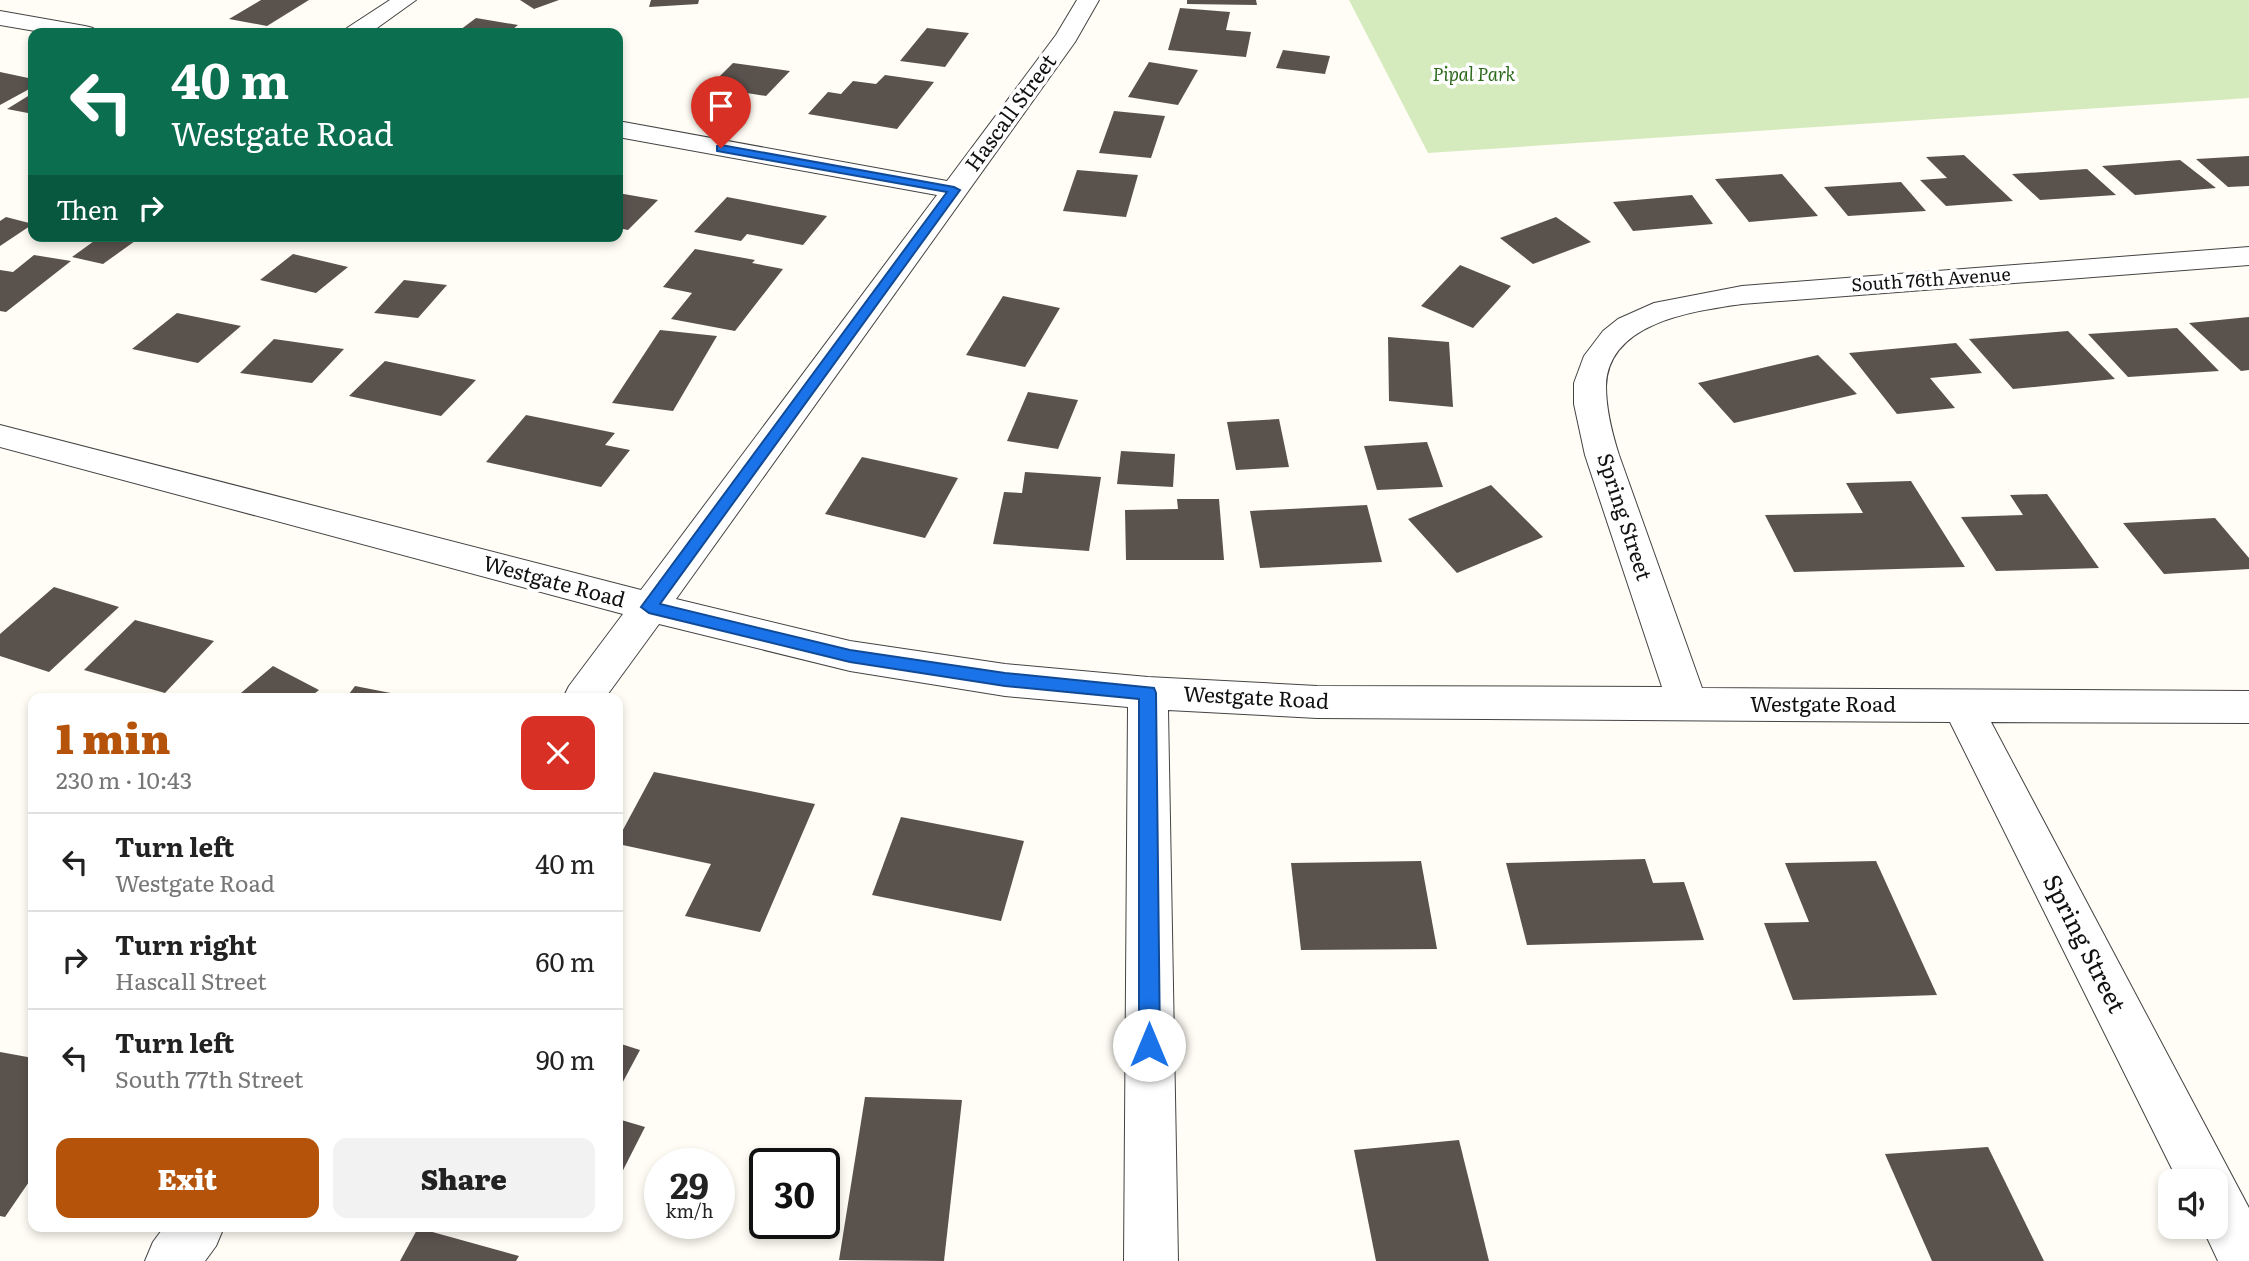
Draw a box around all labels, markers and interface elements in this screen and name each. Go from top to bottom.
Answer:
text: 40 m [171,41,289,114]
street label: Hascall Street [956,46,1062,177]
icon: left [56,56,147,147]
park label: Pipal Park [1433,60,1516,87]
pin [691,76,751,148]
icon: arrive [702,87,740,125]
text: Westgate Road [171,108,394,156]
text: Then [56,189,118,228]
icon: right [132,189,170,227]
street label: South 76th Avenue [1850,259,2011,298]
street label: Spring Street [1591,449,1662,584]
street label: Westgate Road [480,546,629,613]
street label: Westgate Road [1182,676,1330,715]
street label: Westgate Road [1750,687,1896,718]
text: 1 min [56,705,171,767]
button: close [521,716,595,790]
text: 230 m · 10:43 [56,762,192,796]
text: Turn left [115,826,234,865]
icon: left [56,843,94,881]
text: 40 m [535,843,595,882]
text: Westgate Road [115,865,275,899]
street label: Spring Street [2036,868,2136,1018]
text: Turn right [115,924,257,963]
icon: right [56,941,94,979]
text: 60 m [536,941,595,980]
text: Hascall Street [115,963,267,997]
position arrow [1112,1008,1186,1082]
text: Turn left [115,1022,234,1061]
icon: left [56,1039,94,1077]
text: 90 m [536,1039,595,1078]
text: South 77th Street [115,1061,303,1095]
button: Exit [56,1138,319,1218]
button: Share [333,1138,595,1218]
speed limit sign: 30 [749,1148,840,1239]
text: 29 [670,1158,709,1210]
map controls [2158,1169,2228,1239]
button: sound [2158,1169,2228,1239]
text: km/h [666,1197,713,1224]

